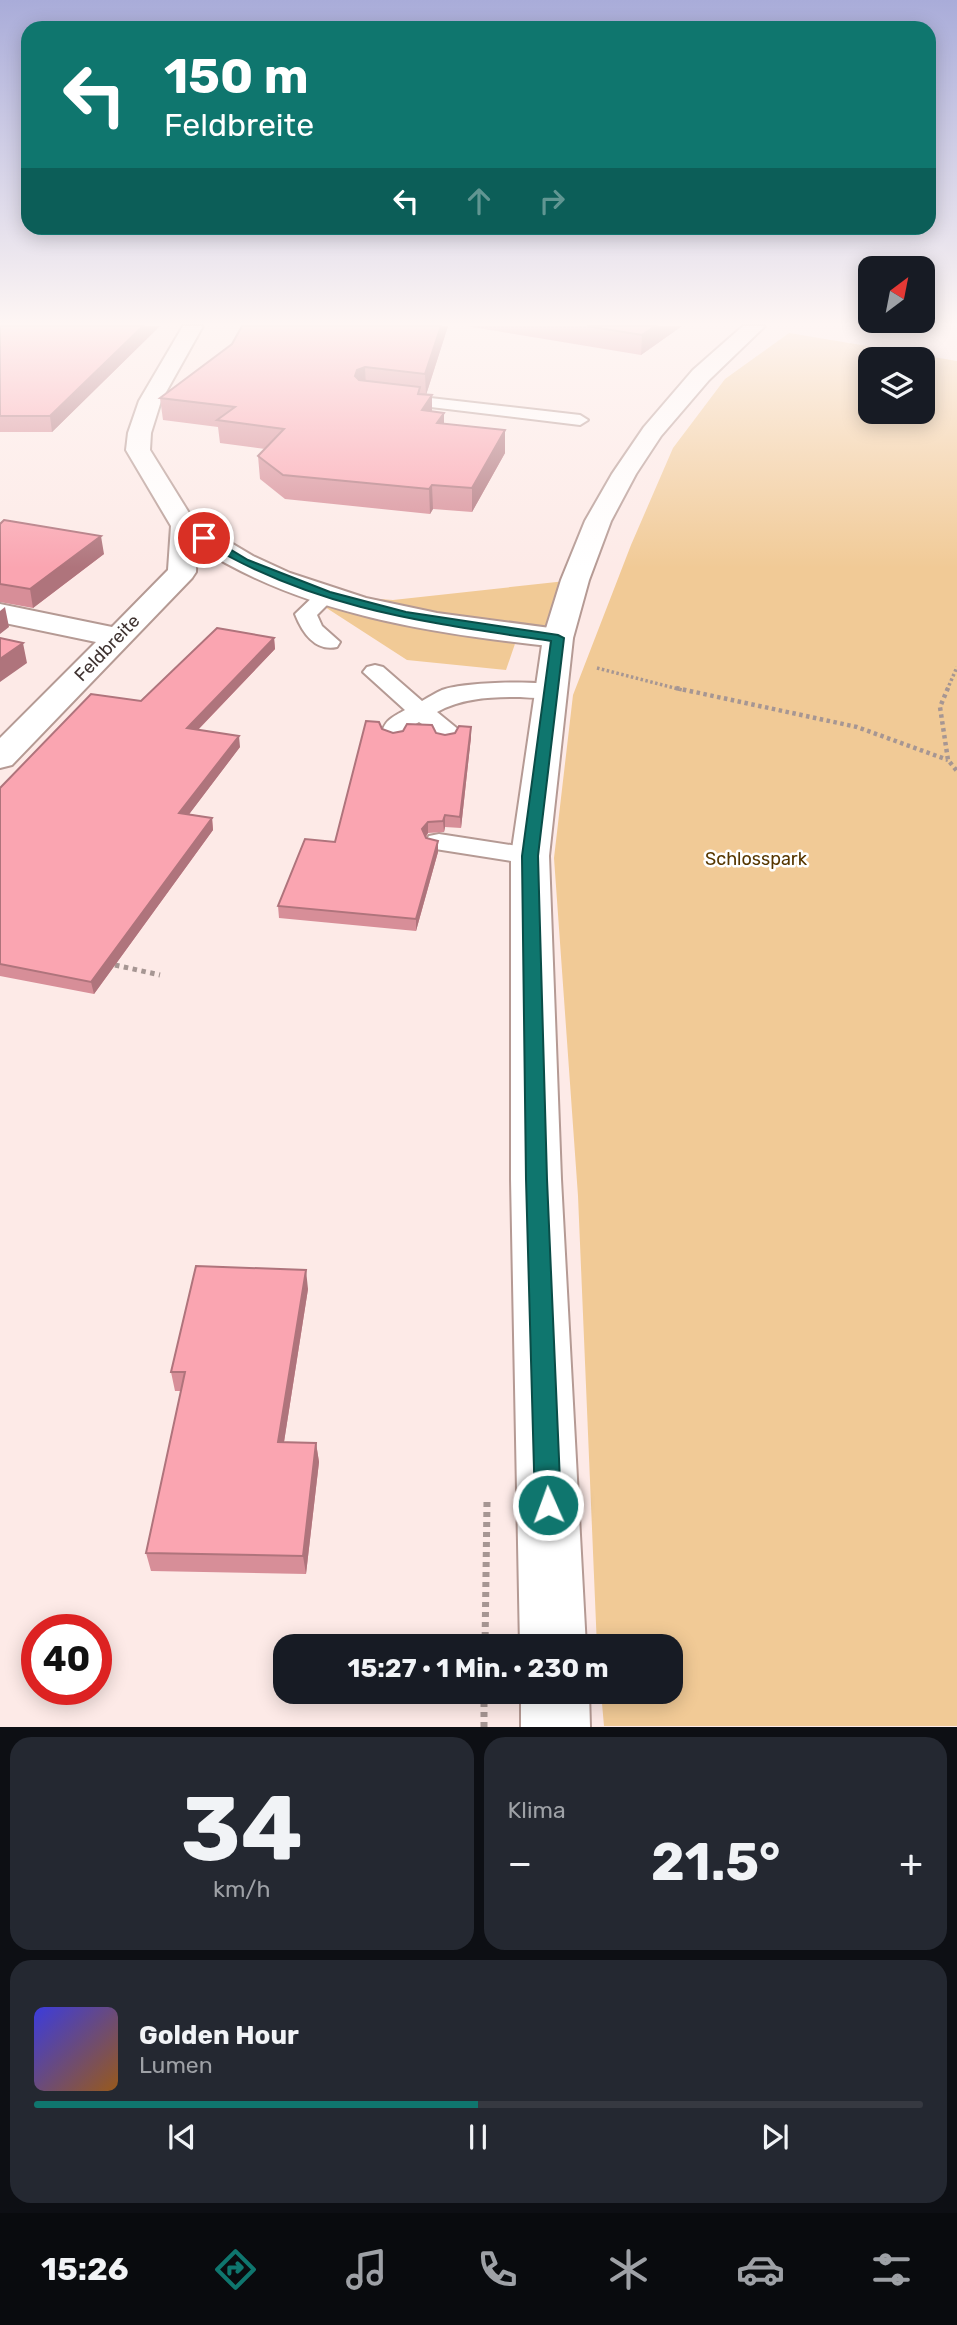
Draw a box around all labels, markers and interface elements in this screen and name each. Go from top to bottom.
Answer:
text: 150 m [164,47,309,105]
icon: left [49,49,140,140]
text: Feldbreite [164,106,314,144]
icon: left [387,182,425,220]
icon: ahead [460,182,498,220]
icon: right [533,182,571,220]
north arrow [858,256,934,332]
map controls [858,256,935,424]
button: layers [858,347,935,424]
pin [174,508,234,568]
icon: arrive [185,519,223,557]
street label: Feldbreite [70,610,144,686]
park label: Schlosspark [705,848,808,870]
position arrow [511,1468,585,1542]
speed limit sign: 40 [21,1614,112,1705]
text: 15:27 · 1 Min. · 230 m [347,1653,609,1684]
text: 34 [181,1775,303,1883]
text: Klima [508,1796,566,1824]
text: 21.5° [651,1831,780,1893]
text: − [508,1840,532,1886]
text: + [899,1840,923,1886]
text: km/h [213,1875,270,1903]
text: Golden Hour [139,2020,299,2051]
text: Lumen [139,2051,213,2079]
icon: previous [163,2118,201,2156]
icon: pause [459,2118,497,2156]
icon: next [756,2118,794,2156]
icon: directions [211,2245,260,2294]
icon: music [342,2245,391,2294]
icon: phone [473,2245,522,2294]
icon: climate [604,2245,653,2294]
icon: car [736,2245,785,2294]
icon: filters [867,2245,916,2294]
text: 15:26 [41,2250,129,2288]

